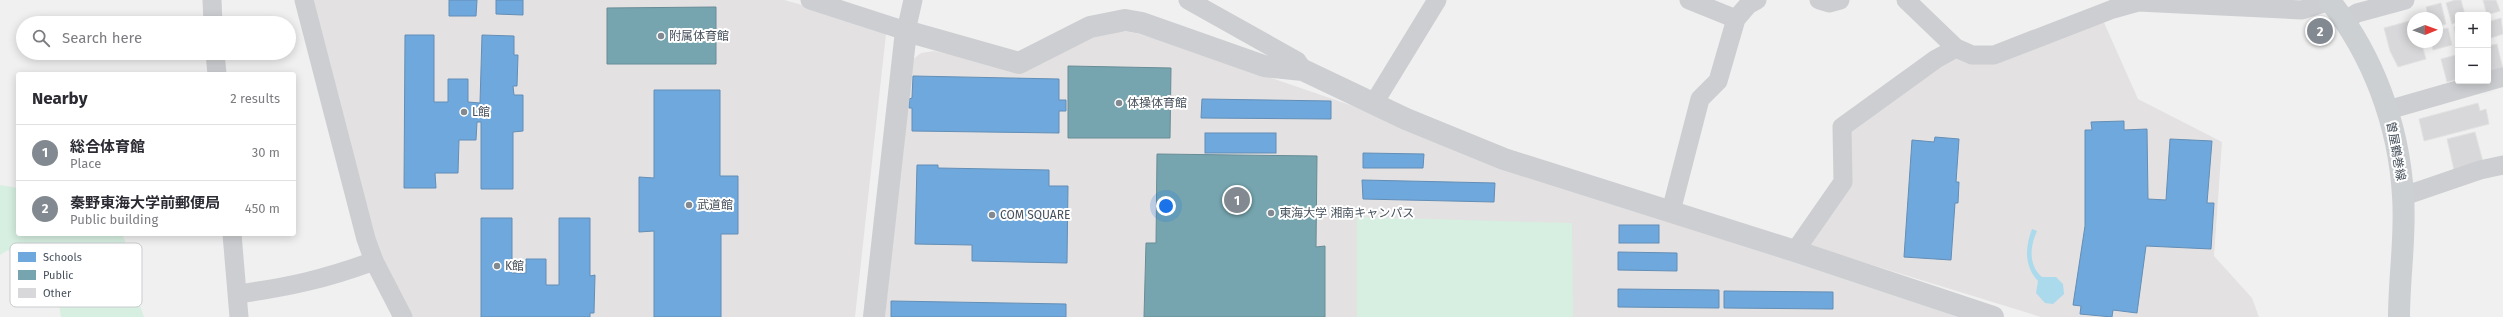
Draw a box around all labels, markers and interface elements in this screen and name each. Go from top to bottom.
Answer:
north arrow [2407,12,2443,48]
map controls [2455,12,2491,84]
button: + [2455,12,2491,48]
search box [16,16,296,60]
pin: 2 [2307,16,2333,46]
icon: search [30,27,52,49]
text: Search here [62,29,142,47]
place label: 附属体育館 [669,29,729,43]
marker: 附属体育館 [656,31,666,41]
button: − [2455,48,2491,84]
text: Nearby [32,88,87,109]
text: 2 results [230,91,280,106]
place label: 体操体育館 [1127,96,1187,110]
marker: 体操体育館 [1114,98,1124,108]
place label: L館 [472,105,490,119]
marker: L館 [459,107,469,117]
street label: 曽屋鶴巻線 [2384,120,2408,182]
text: 総合体育館 [70,138,145,156]
text: 1 [42,145,48,160]
text: 30 m [252,145,280,160]
text: Place [70,156,101,171]
pin: 1 [1224,185,1250,215]
text: 秦野東海大学前郵便局 [70,194,220,212]
your location [1156,196,1176,216]
place label: 武道館 [697,198,733,212]
marker: 武道館 [684,200,694,210]
text: 2 [42,201,48,216]
text: 450 m [245,201,280,216]
place label: 東海大学 湘南キャンパス [1279,206,1414,220]
place label: COM SQUARE [1000,208,1070,222]
marker: 東海大学 湘南キャンパス [1266,208,1276,218]
marker: COM SQUARE [987,210,997,220]
text: Public building [70,212,158,227]
legend [10,243,142,307]
text: Schools [43,251,82,264]
place label: K館 [505,259,524,273]
marker: K館 [492,261,502,271]
text: Public [43,269,74,282]
text: Other [43,287,72,300]

